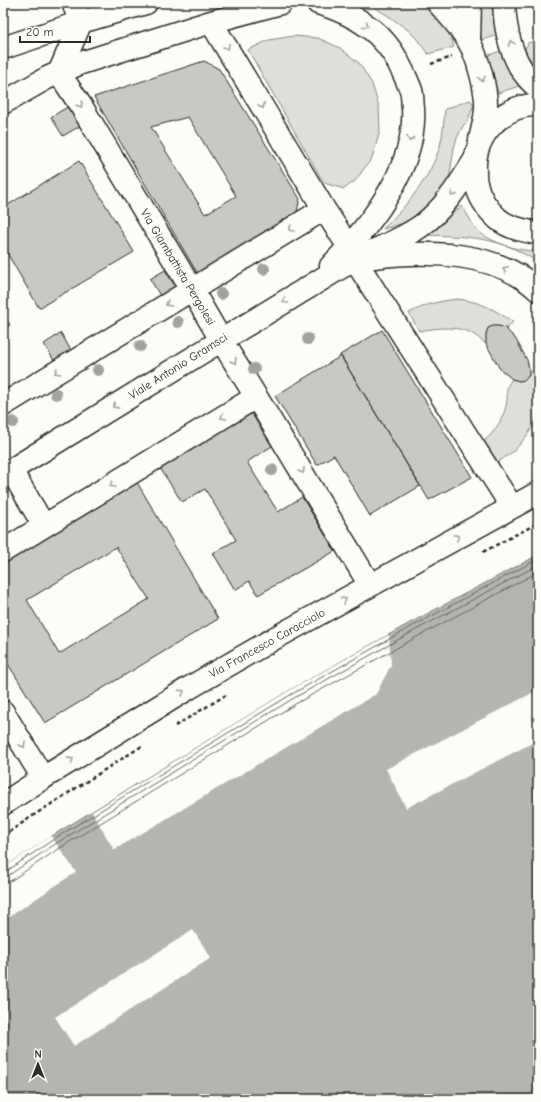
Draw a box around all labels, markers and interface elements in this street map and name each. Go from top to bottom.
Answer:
scale bar [20,18,90,44]
one-way arrow [361,20,368,27]
text: 20 m [26,25,54,39]
one-way arrow [507,40,516,47]
one-way arrow [222,43,229,50]
one-way arrow [477,75,486,82]
one-way arrow [75,101,83,108]
one-way arrow [257,102,265,109]
one-way arrow [406,136,415,142]
one-way arrow [450,189,457,196]
street label: Via Giambattista Pergolesi [138,206,218,328]
one-way arrow [288,225,295,232]
one-way arrow [502,266,510,274]
one-way arrow [282,297,289,304]
one-way arrow [165,300,172,307]
street label: Viale Antonio Gramsci [126,330,230,402]
one-way arrow [229,357,236,364]
one-way arrow [54,367,61,375]
one-way arrow [112,401,119,408]
one-way arrow [220,412,227,419]
one-way arrow [297,467,304,474]
one-way arrow [109,480,116,487]
one-way arrow [453,535,461,542]
one-way arrow [340,598,347,605]
street label: Via Francesco Caracciolo [207,605,327,681]
one-way arrow [178,689,185,697]
one-way arrow [18,741,25,748]
one-way arrow [67,757,74,765]
north arrow [18,1044,58,1084]
text: N [34,1048,42,1061]

